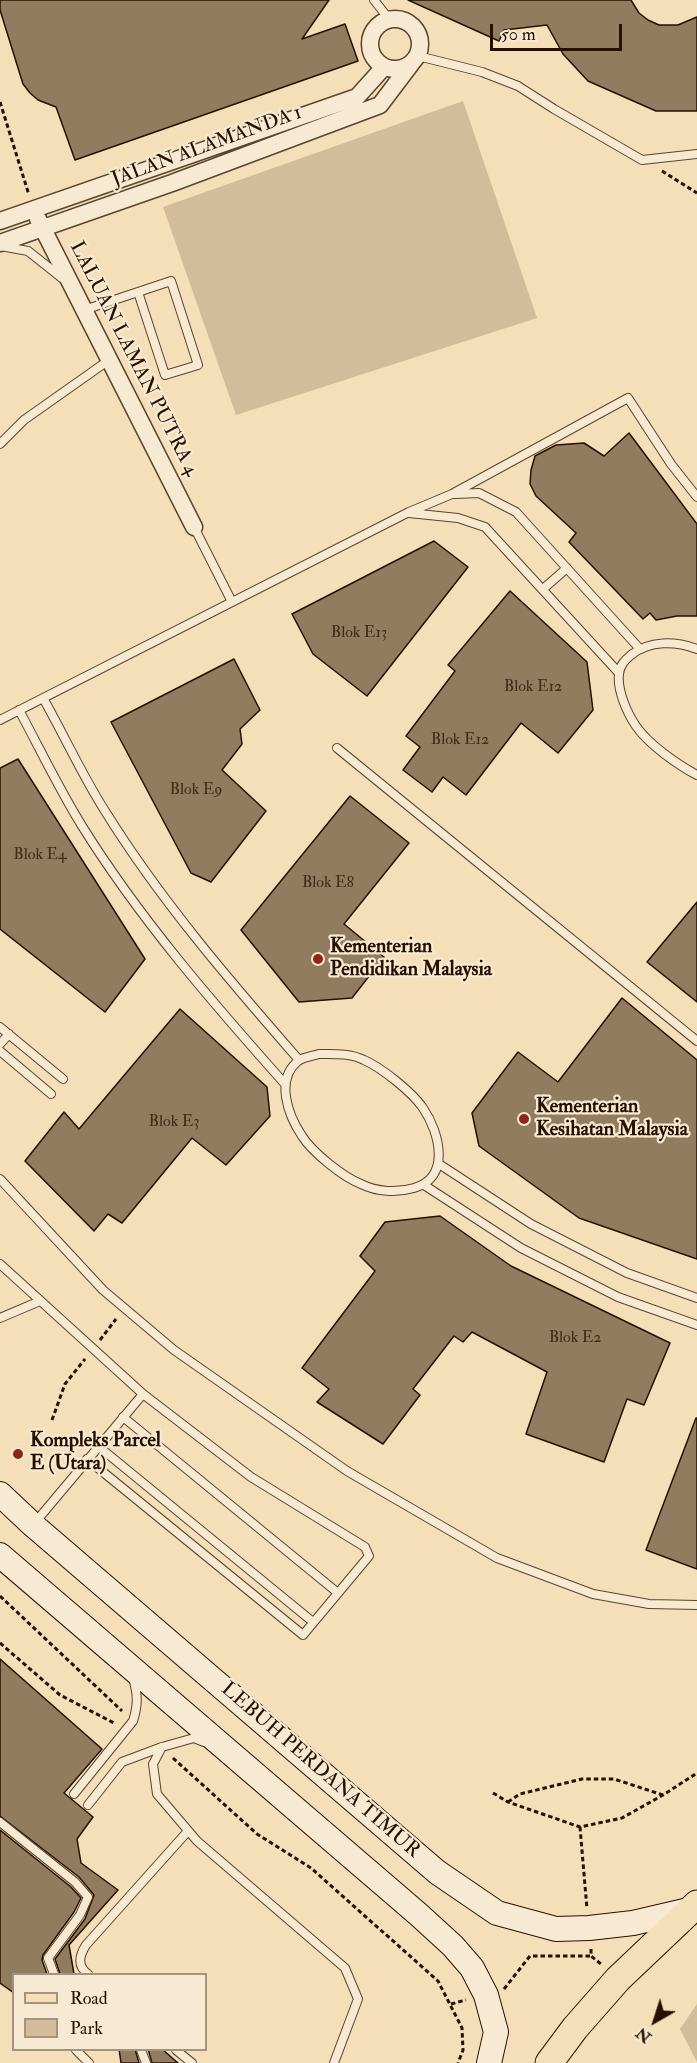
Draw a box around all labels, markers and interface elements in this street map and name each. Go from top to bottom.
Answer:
scale bar [493,12,625,50]
text: 50 m [501,23,536,46]
street label: JALAN ALAMANDA 1 [109,101,305,193]
street label: LALUAN LAMAN PUTRA 4 [63,238,203,480]
house number: Blok E13 [331,624,387,644]
house number: Blok E12 [504,678,562,698]
house number: Blok E12 [431,731,489,751]
house number: Blok E9 [170,781,222,801]
house number: Blok E4 [13,846,67,866]
house number: Blok E8 [302,874,354,894]
place label: Kementerian Pendidikan Malaysia [330,936,492,983]
marker: Kementerian Pendidikan Malaysia [311,952,325,966]
place label: Kementerian Kesihatan Malaysia [536,1096,688,1143]
marker: Kementerian Kesihatan Malaysia [517,1112,531,1126]
house number: Blok E3 [149,1113,199,1133]
house number: Blok E2 [549,1329,601,1349]
place label: Kompleks Parcel E (Utara) [30,1430,161,1477]
marker: Kompleks Parcel E (Utara) [11,1447,25,1461]
street label: LEBUH PERDANA TIMUR [215,1678,425,1864]
legend [12,1973,207,2051]
text: Road [70,1987,108,2010]
north arrow [625,1991,685,2051]
text: Park [70,2017,103,2040]
text: N [632,2023,656,2047]

